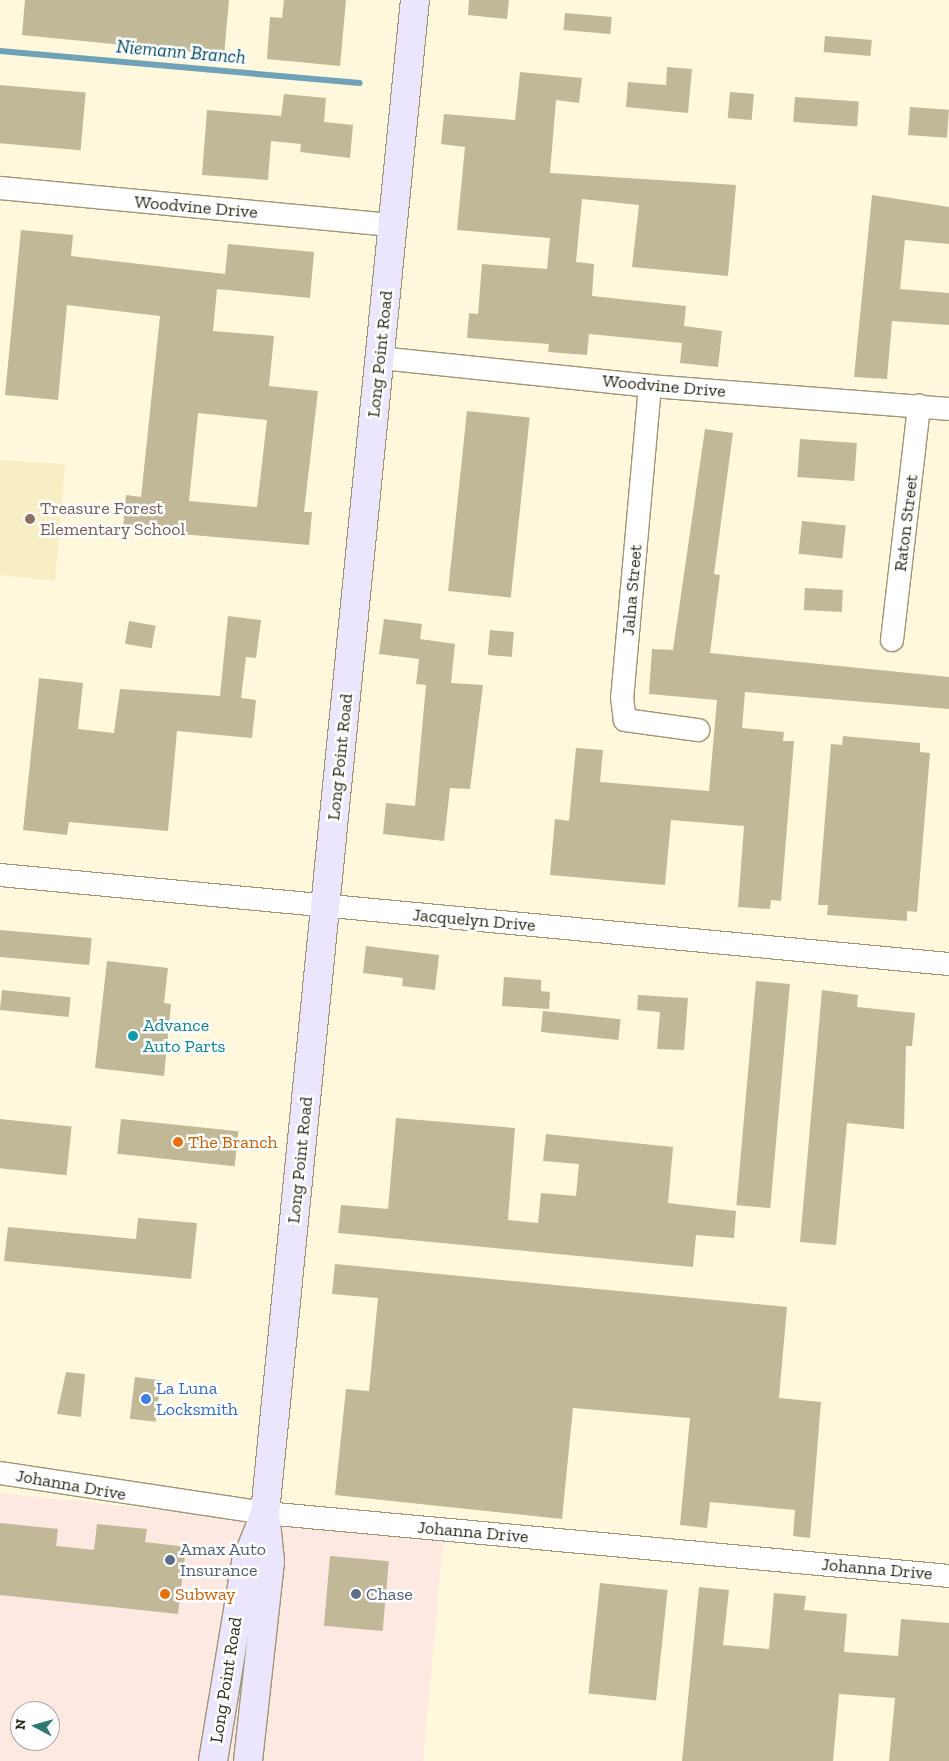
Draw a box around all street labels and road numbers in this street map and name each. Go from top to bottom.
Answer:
street label: Woodvine Drive [133,191,259,223]
street label: Long Point Road [363,290,397,418]
street label: Woodvine Drive [601,370,727,402]
street label: Raton Street [889,473,923,573]
street label: Jalna Street [617,543,647,637]
street label: Long Point Road [323,693,357,821]
street label: Jacquelyn Drive [412,904,536,936]
street label: Long Point Road [283,1096,317,1224]
street label: Johanna Drive [14,1465,128,1505]
street label: Johanna Drive [416,1516,530,1548]
street label: Johanna Drive [820,1553,934,1585]
street label: Long Point Road [205,1615,247,1745]

